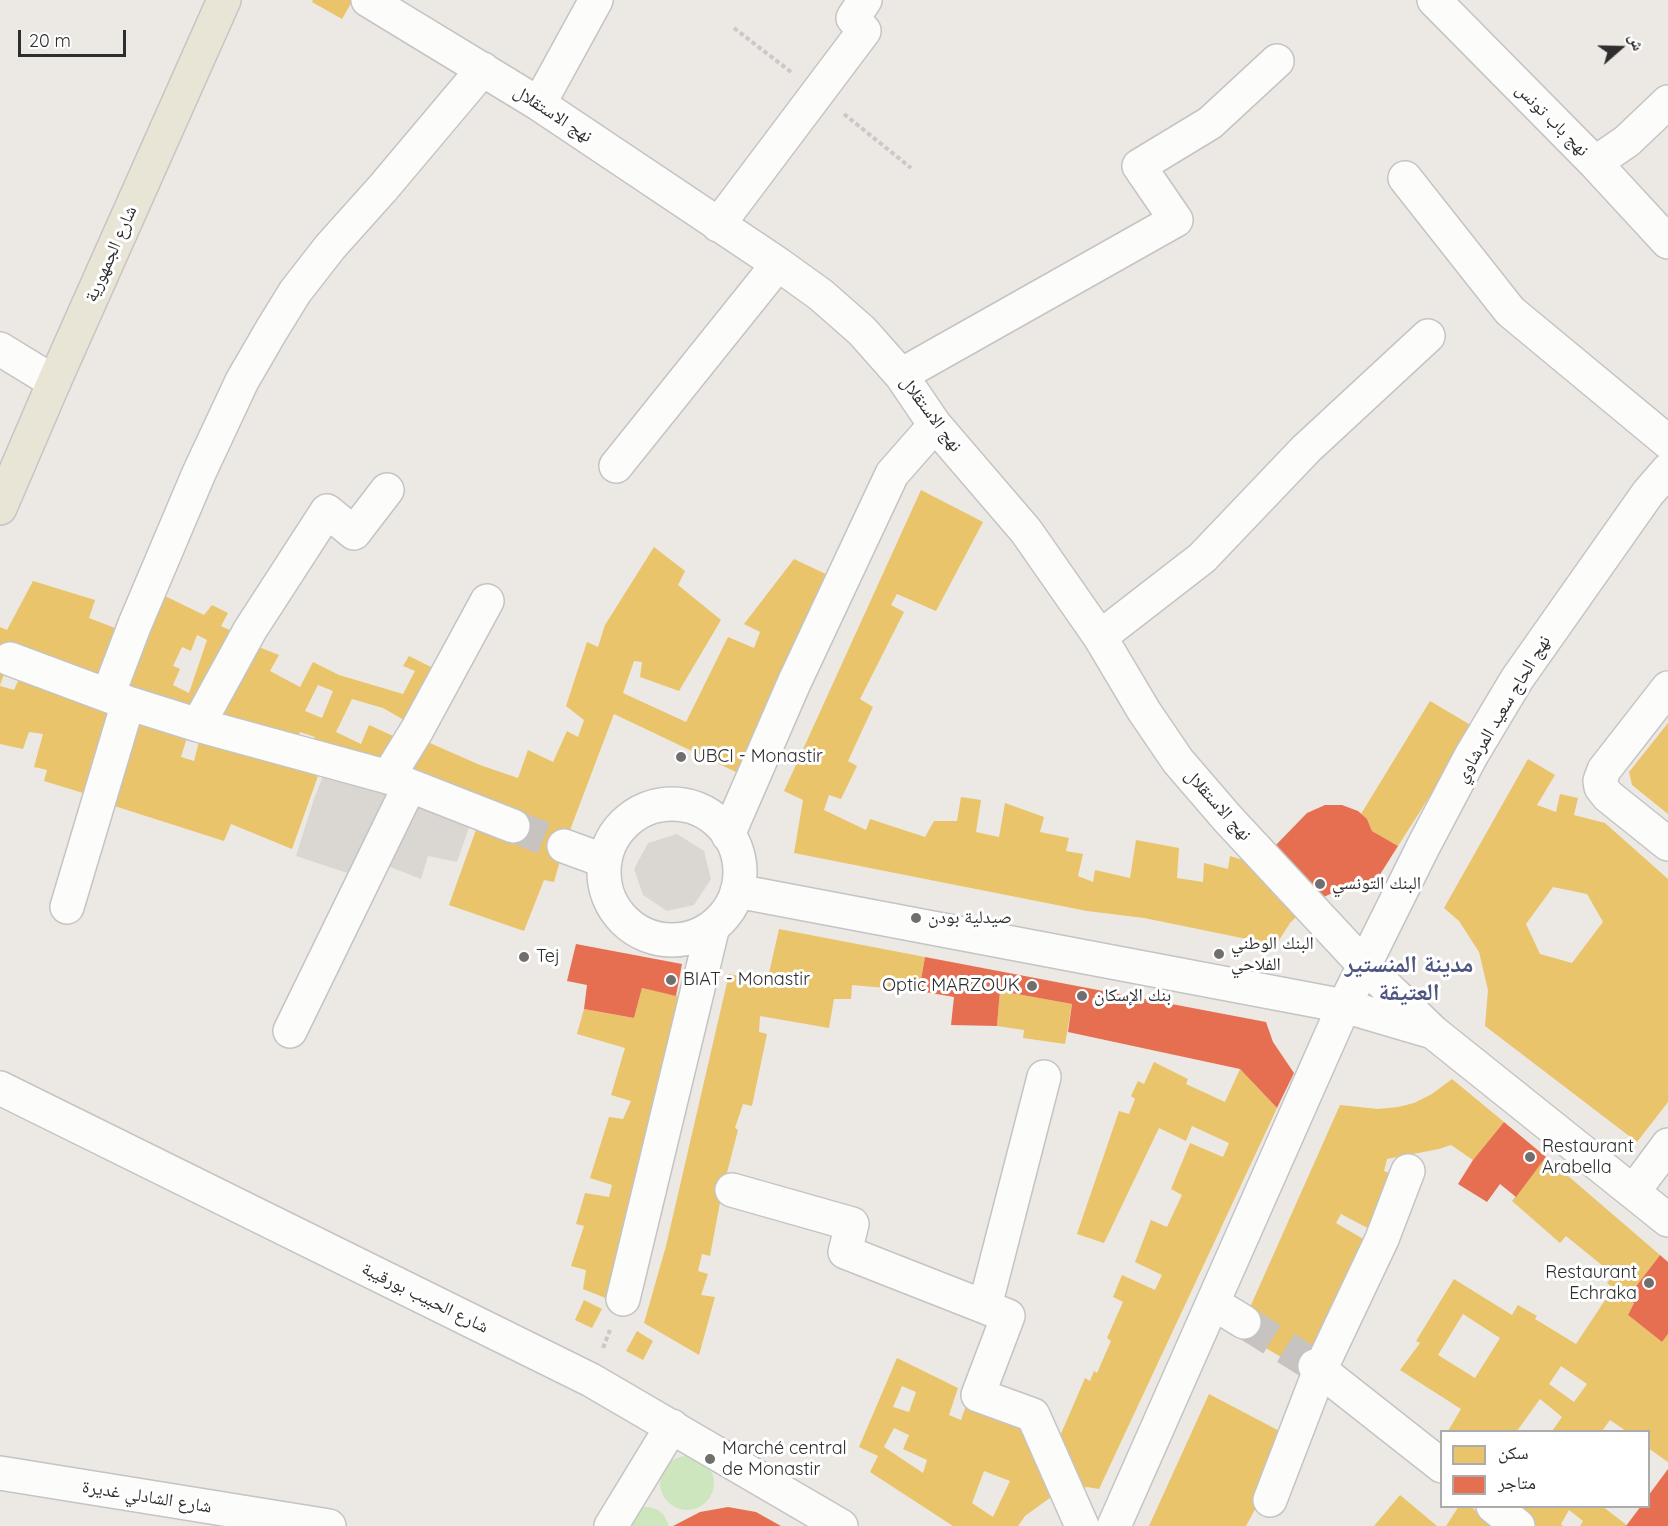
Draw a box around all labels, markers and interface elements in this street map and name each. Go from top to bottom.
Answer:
scale bar [21,18,129,56]
north arrow [1590,18,1650,78]
text: 20 m [29,29,71,52]
text: ش [1625,30,1649,53]
street label: نهج باب تونس [1511,79,1593,161]
street label: نهج الاستقلال [510,81,596,147]
street label: شارع الجمهورية [80,202,142,306]
street label: نهج الاستقلال [896,372,966,456]
street label: نهج الحاج سعيد المرشاوي [1451,632,1555,786]
place label: UBCI - Monastir [693,746,823,768]
marker: UBCI - Monastir [674,750,688,764]
street label: نهج الاستقلال [1180,765,1256,845]
place label: البنك التونسي [1332,873,1421,895]
marker: البنك التونسي [1313,877,1327,891]
place label: صيدلية بودن [928,907,1012,929]
marker: صيدلية بودن [909,911,923,925]
place label: البنك الوطني الفلاحي [1231,933,1314,976]
place label: Tej [536,946,560,968]
marker: البنك الوطني الفلاحي [1212,947,1226,961]
marker: Tej [517,950,531,964]
district label: مدينة المنستير العتيقة [1345,951,1473,1007]
place label: BIAT - Monastir [683,969,810,991]
marker: BIAT - Monastir [664,973,678,987]
place label: Optic MARZOUK [882,975,1020,997]
marker: Optic MARZOUK [1025,979,1039,993]
place label: بنك الإسكان [1094,985,1171,1007]
marker: بنك الإسكان [1075,989,1089,1003]
place label: Restaurant Arabella [1542,1136,1634,1178]
marker: Restaurant Arabella [1523,1150,1537,1164]
street label: شارع الحبيب بورقيبة [358,1258,492,1338]
place label: Restaurant Echraka [1545,1262,1637,1304]
marker: Restaurant Echraka [1642,1276,1656,1290]
legend [1440,1430,1650,1508]
place label: Marché central de Monastir [722,1438,847,1480]
text: سكن [1498,1441,1529,1464]
marker: Marché central de Monastir [703,1452,717,1466]
text: متاجر [1498,1471,1536,1494]
street label: شارع الشادلي غديرة [81,1476,213,1518]

